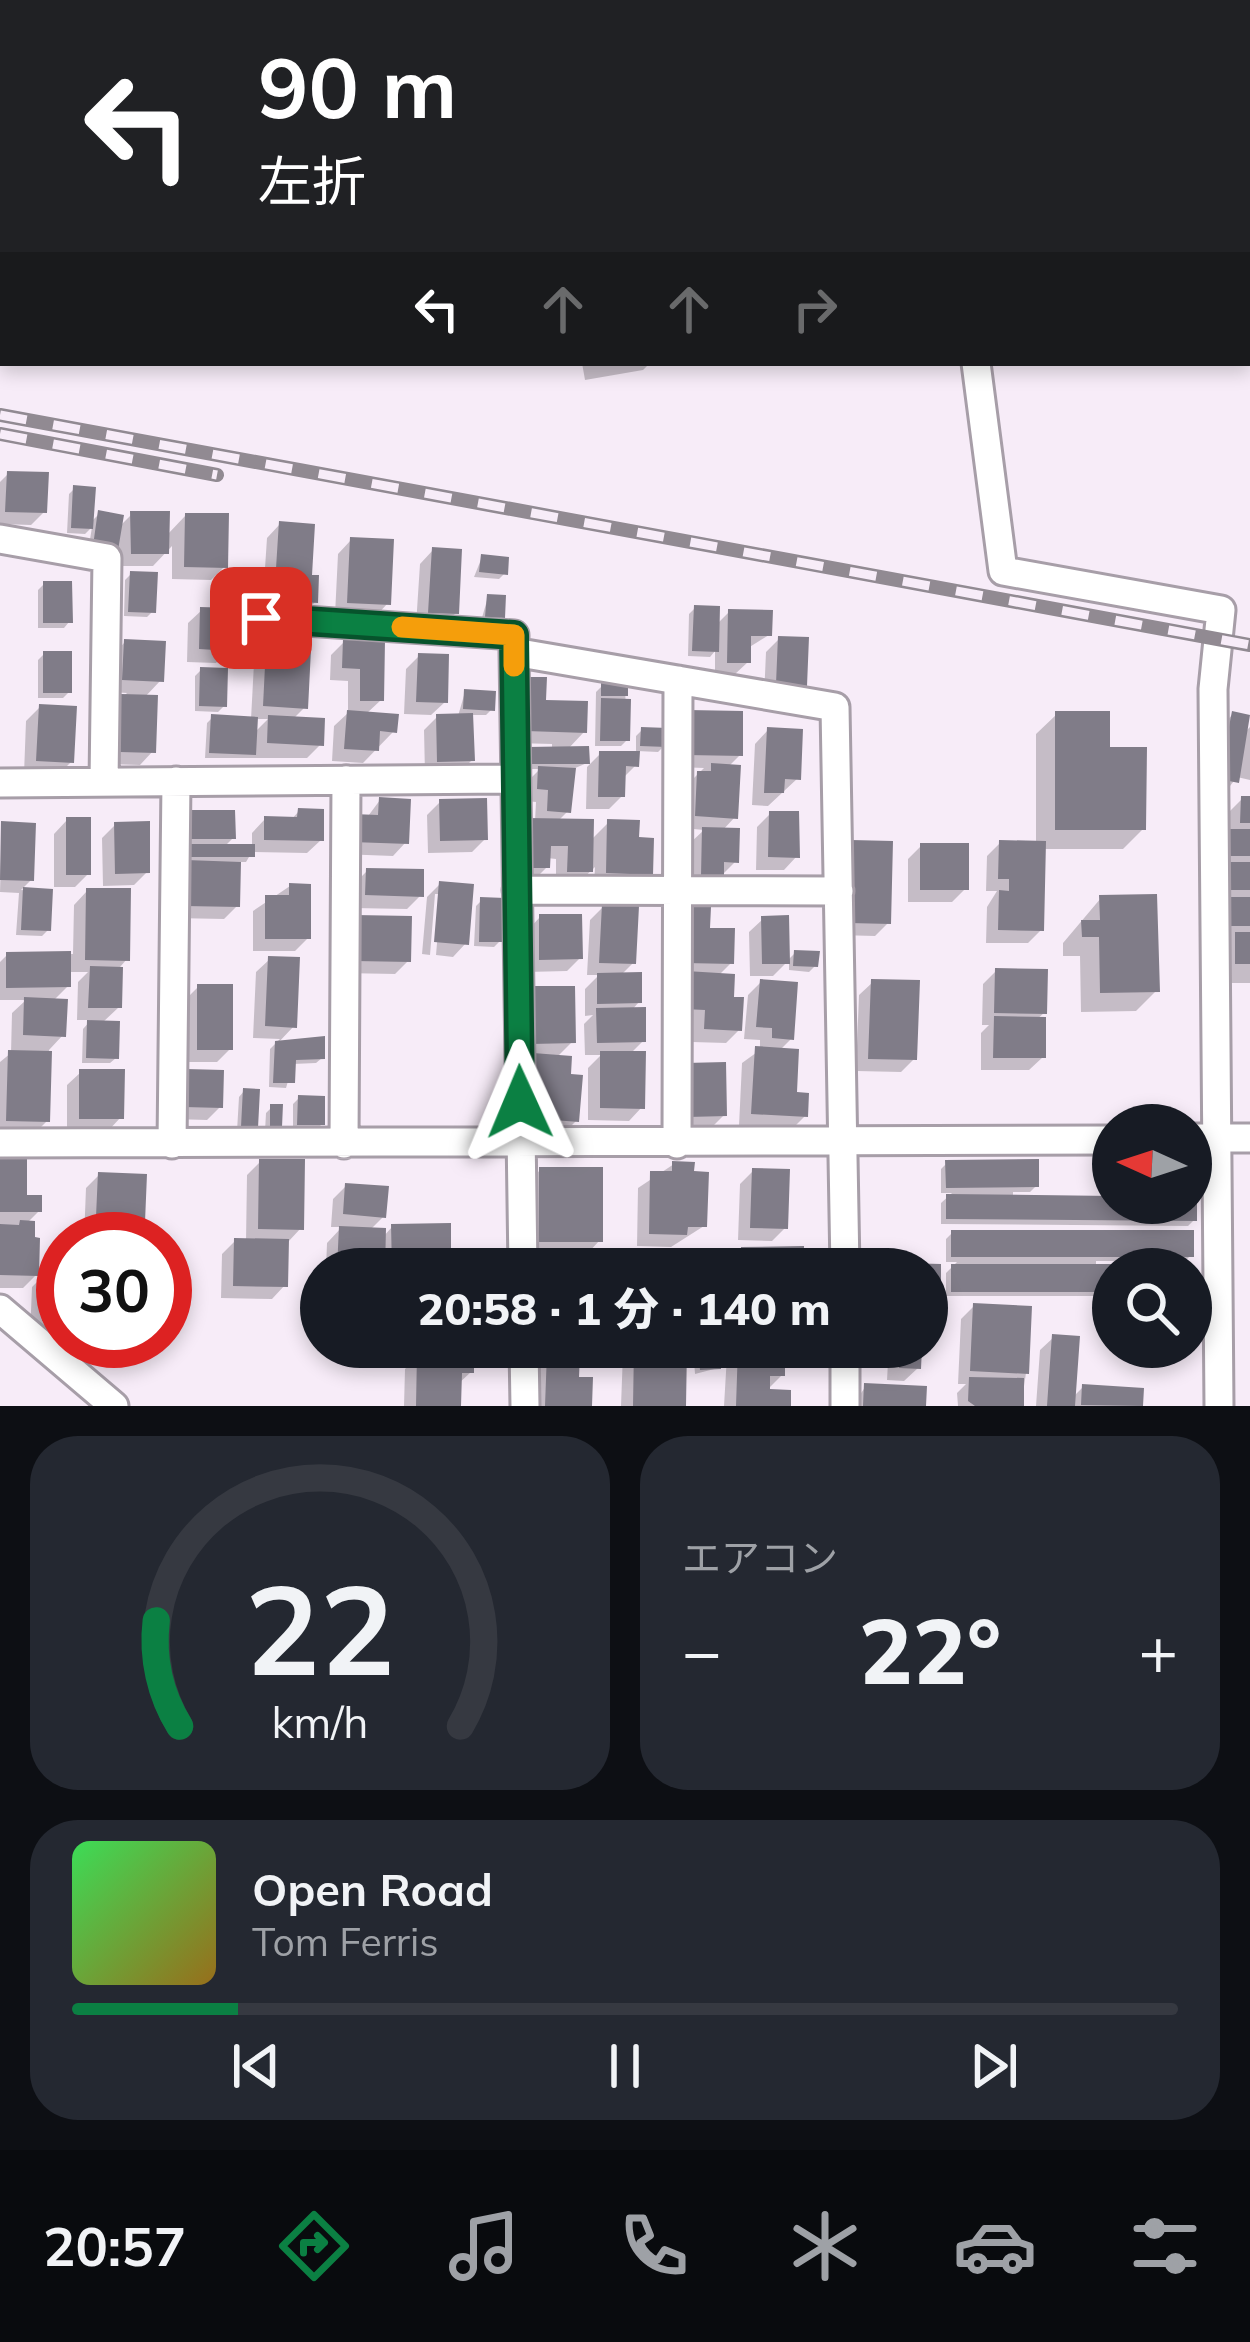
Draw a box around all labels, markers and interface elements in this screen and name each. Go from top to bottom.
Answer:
text: 90 m [258,34,457,139]
icon: left [60,48,216,204]
text: 左折 [258,147,366,215]
icon: left [404,276,470,342]
icon: ahead [530,276,596,342]
icon: ahead [656,276,722,342]
icon: right [782,276,848,342]
pin [210,567,312,669]
icon: arrive [228,585,294,651]
position arrow [457,1039,583,1165]
north arrow [1092,1104,1212,1224]
map controls [1092,1104,1212,1368]
speed limit sign: 30 [36,1212,192,1368]
button: search [1092,1248,1212,1368]
text: 20:58 · 1 分 · 140 m [417,1280,831,1336]
text: エアコン [682,1533,838,1582]
text: 22 [245,1550,395,1706]
text: 22° [859,1594,1001,1707]
text: − [682,1609,722,1692]
text: + [1138,1609,1178,1692]
text: km/h [271,1695,369,1749]
text: Open Road [252,1861,493,1917]
text: Tom Ferris [252,1917,439,1966]
icon: previous [223,2033,289,2099]
icon: pause [592,2033,658,2099]
icon: next [961,2033,1027,2099]
icon: directions [272,2204,356,2288]
icon: music [442,2204,526,2288]
icon: phone [612,2204,696,2288]
icon: climate [783,2204,867,2288]
icon: car [953,2204,1037,2288]
icon: filters [1123,2204,1207,2288]
text: 20:57 [43,2212,186,2280]

